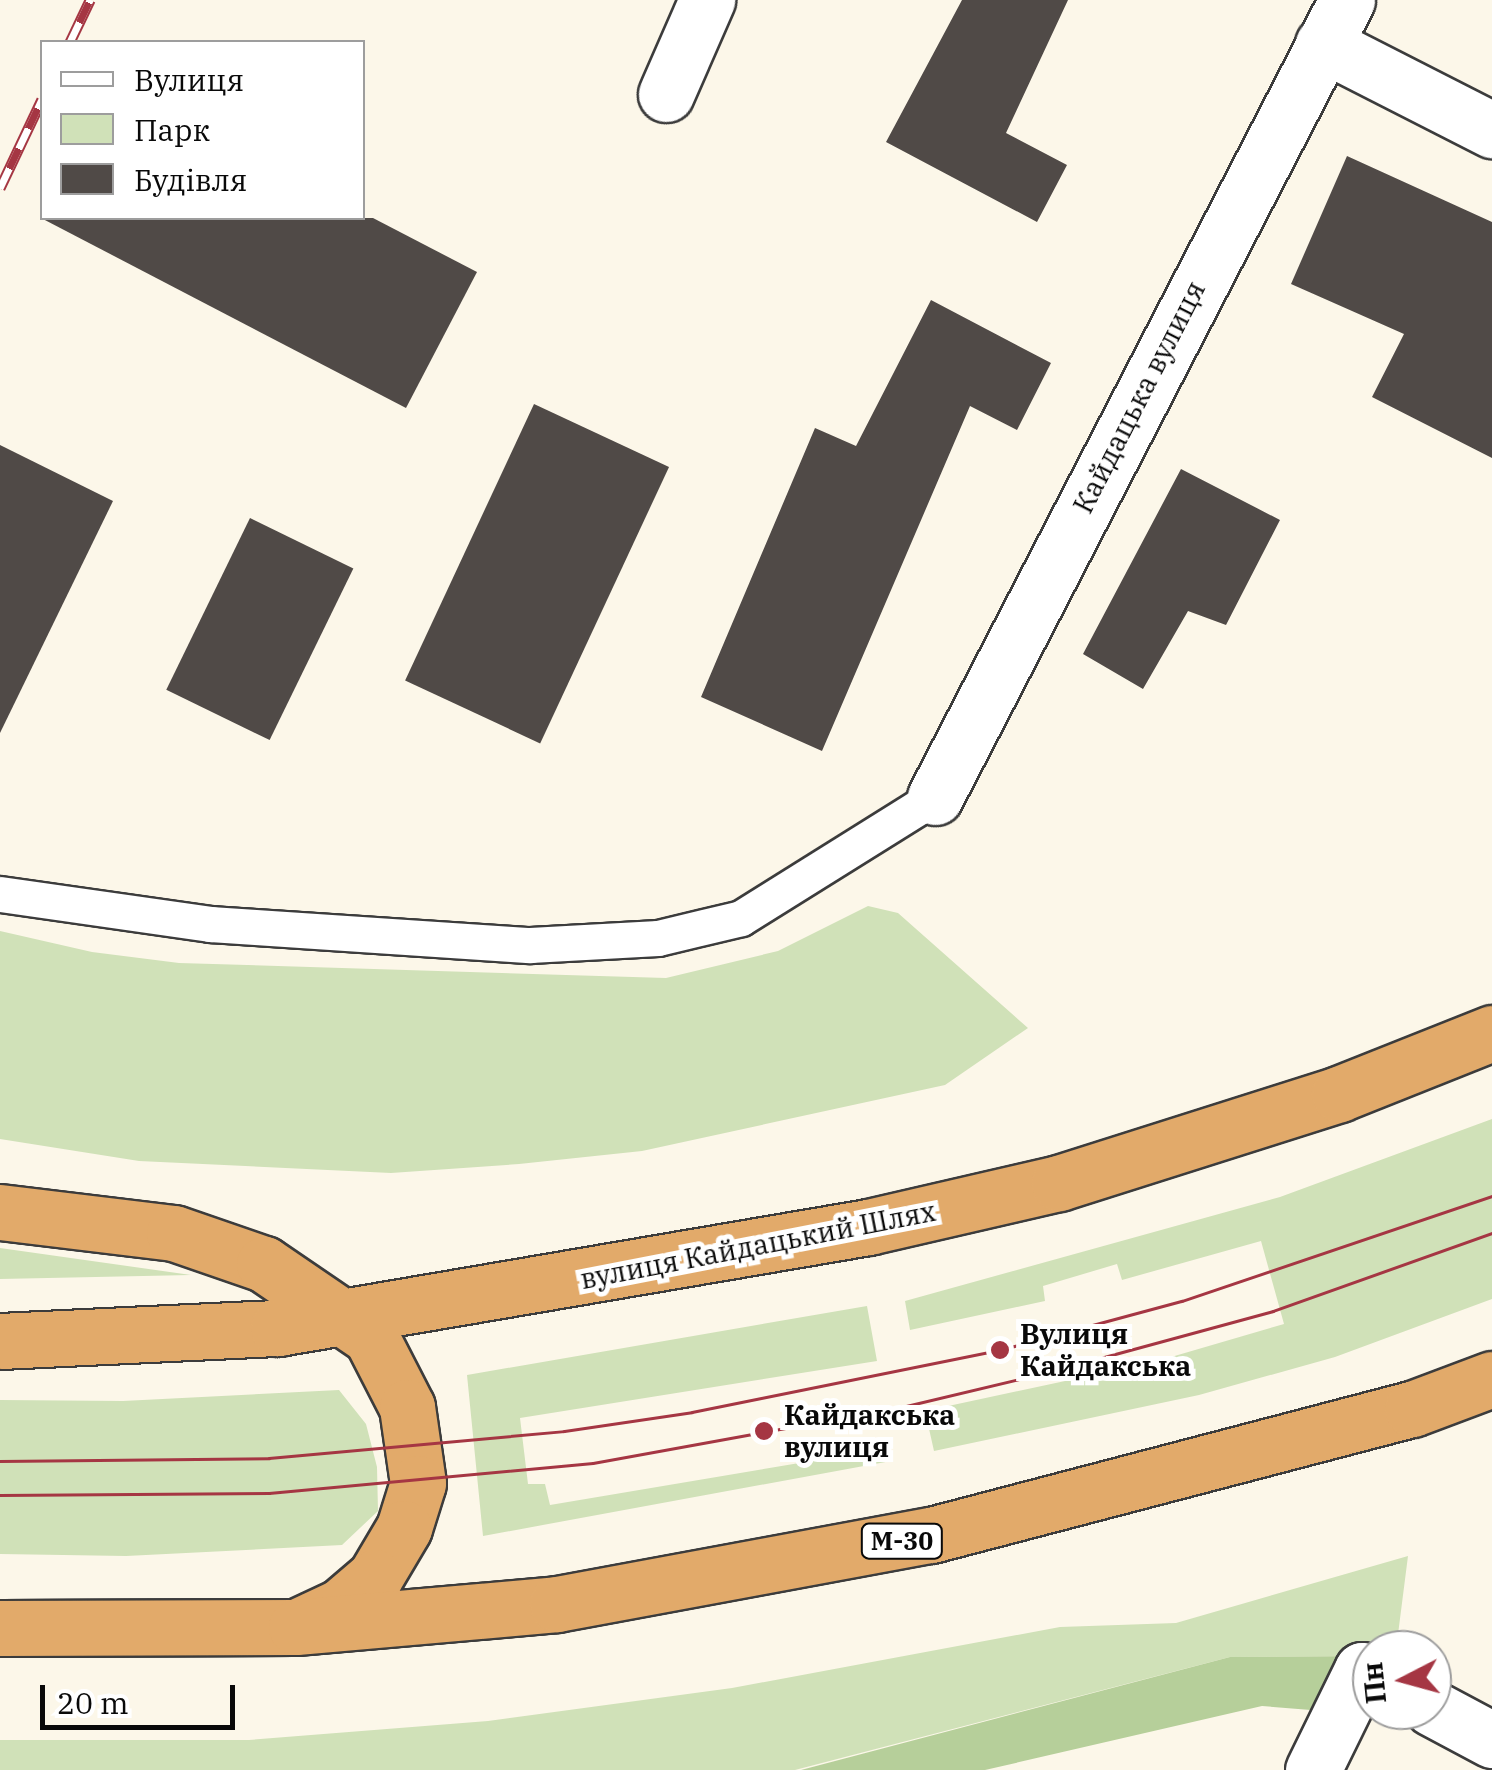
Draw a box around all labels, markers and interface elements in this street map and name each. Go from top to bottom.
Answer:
legend [40,40,365,220]
text: Вулиця [134,60,244,99]
text: Парк [134,110,210,149]
text: Будівля [134,160,247,199]
street label: Кайдацька вулиця [1066,275,1212,519]
street label: вулиця Кайдацький Шлях [577,1194,939,1296]
place label: Вулиця Кайдакська [1020,1317,1191,1383]
marker: Вулиця Кайдакська [989,1339,1011,1361]
place label: Кайдакська вулиця [784,1398,955,1464]
marker: Кайдакська вулиця [753,1420,775,1442]
road number: М-30 [860,1521,944,1561]
north arrow [1352,1630,1452,1730]
text: Пн [1353,1660,1394,1706]
scale bar [45,1665,240,1727]
text: 20 m [57,1683,129,1722]

